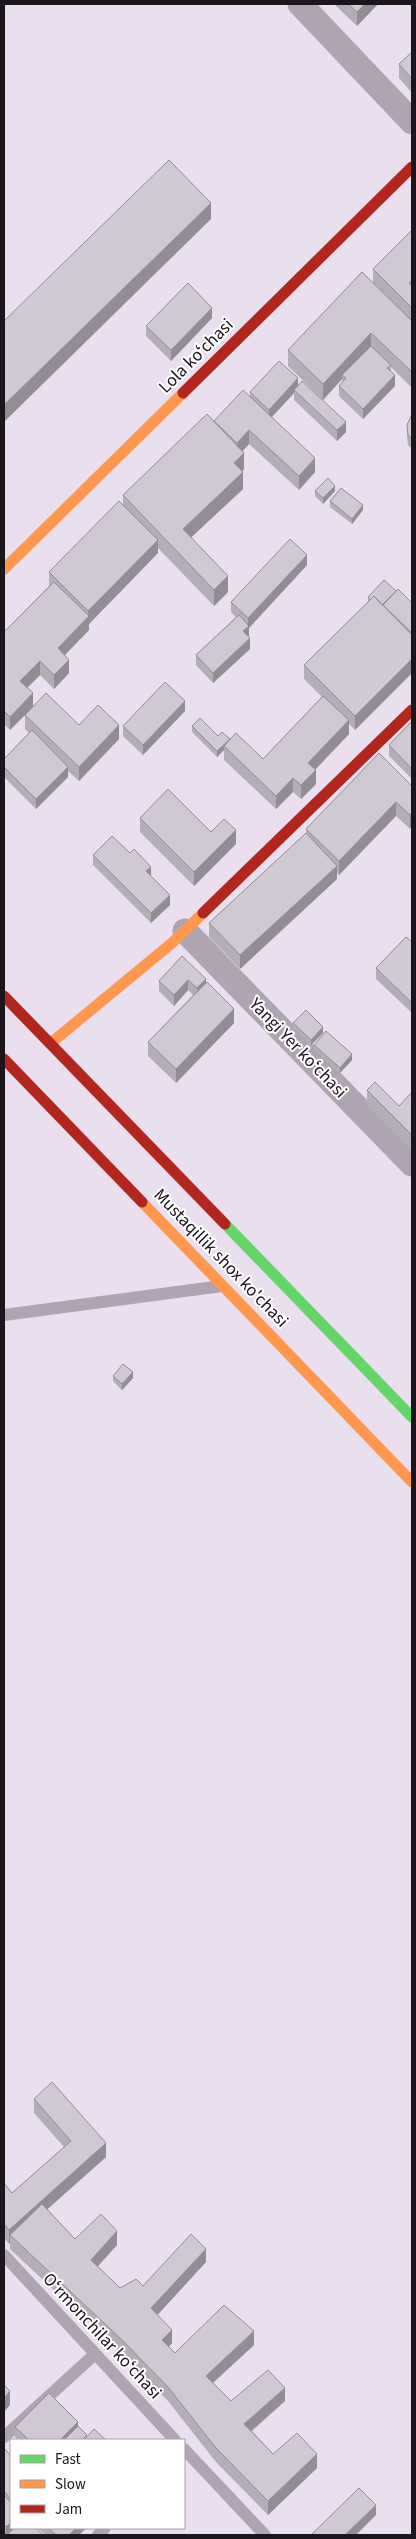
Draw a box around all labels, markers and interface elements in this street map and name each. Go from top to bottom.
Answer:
street label: Lola koʻchasi [153,313,239,399]
street label: Yangi Yer koʻchasi [243,991,353,1104]
street label: Mustaqillik shox ko'chasi [148,1183,294,1333]
street label: Oʻrmonchilar koʻchasi [37,2267,167,2405]
legend [10,2439,185,2529]
text: Fast [55,2449,81,2470]
text: Slow [55,2474,86,2495]
text: Jam [55,2499,82,2520]

